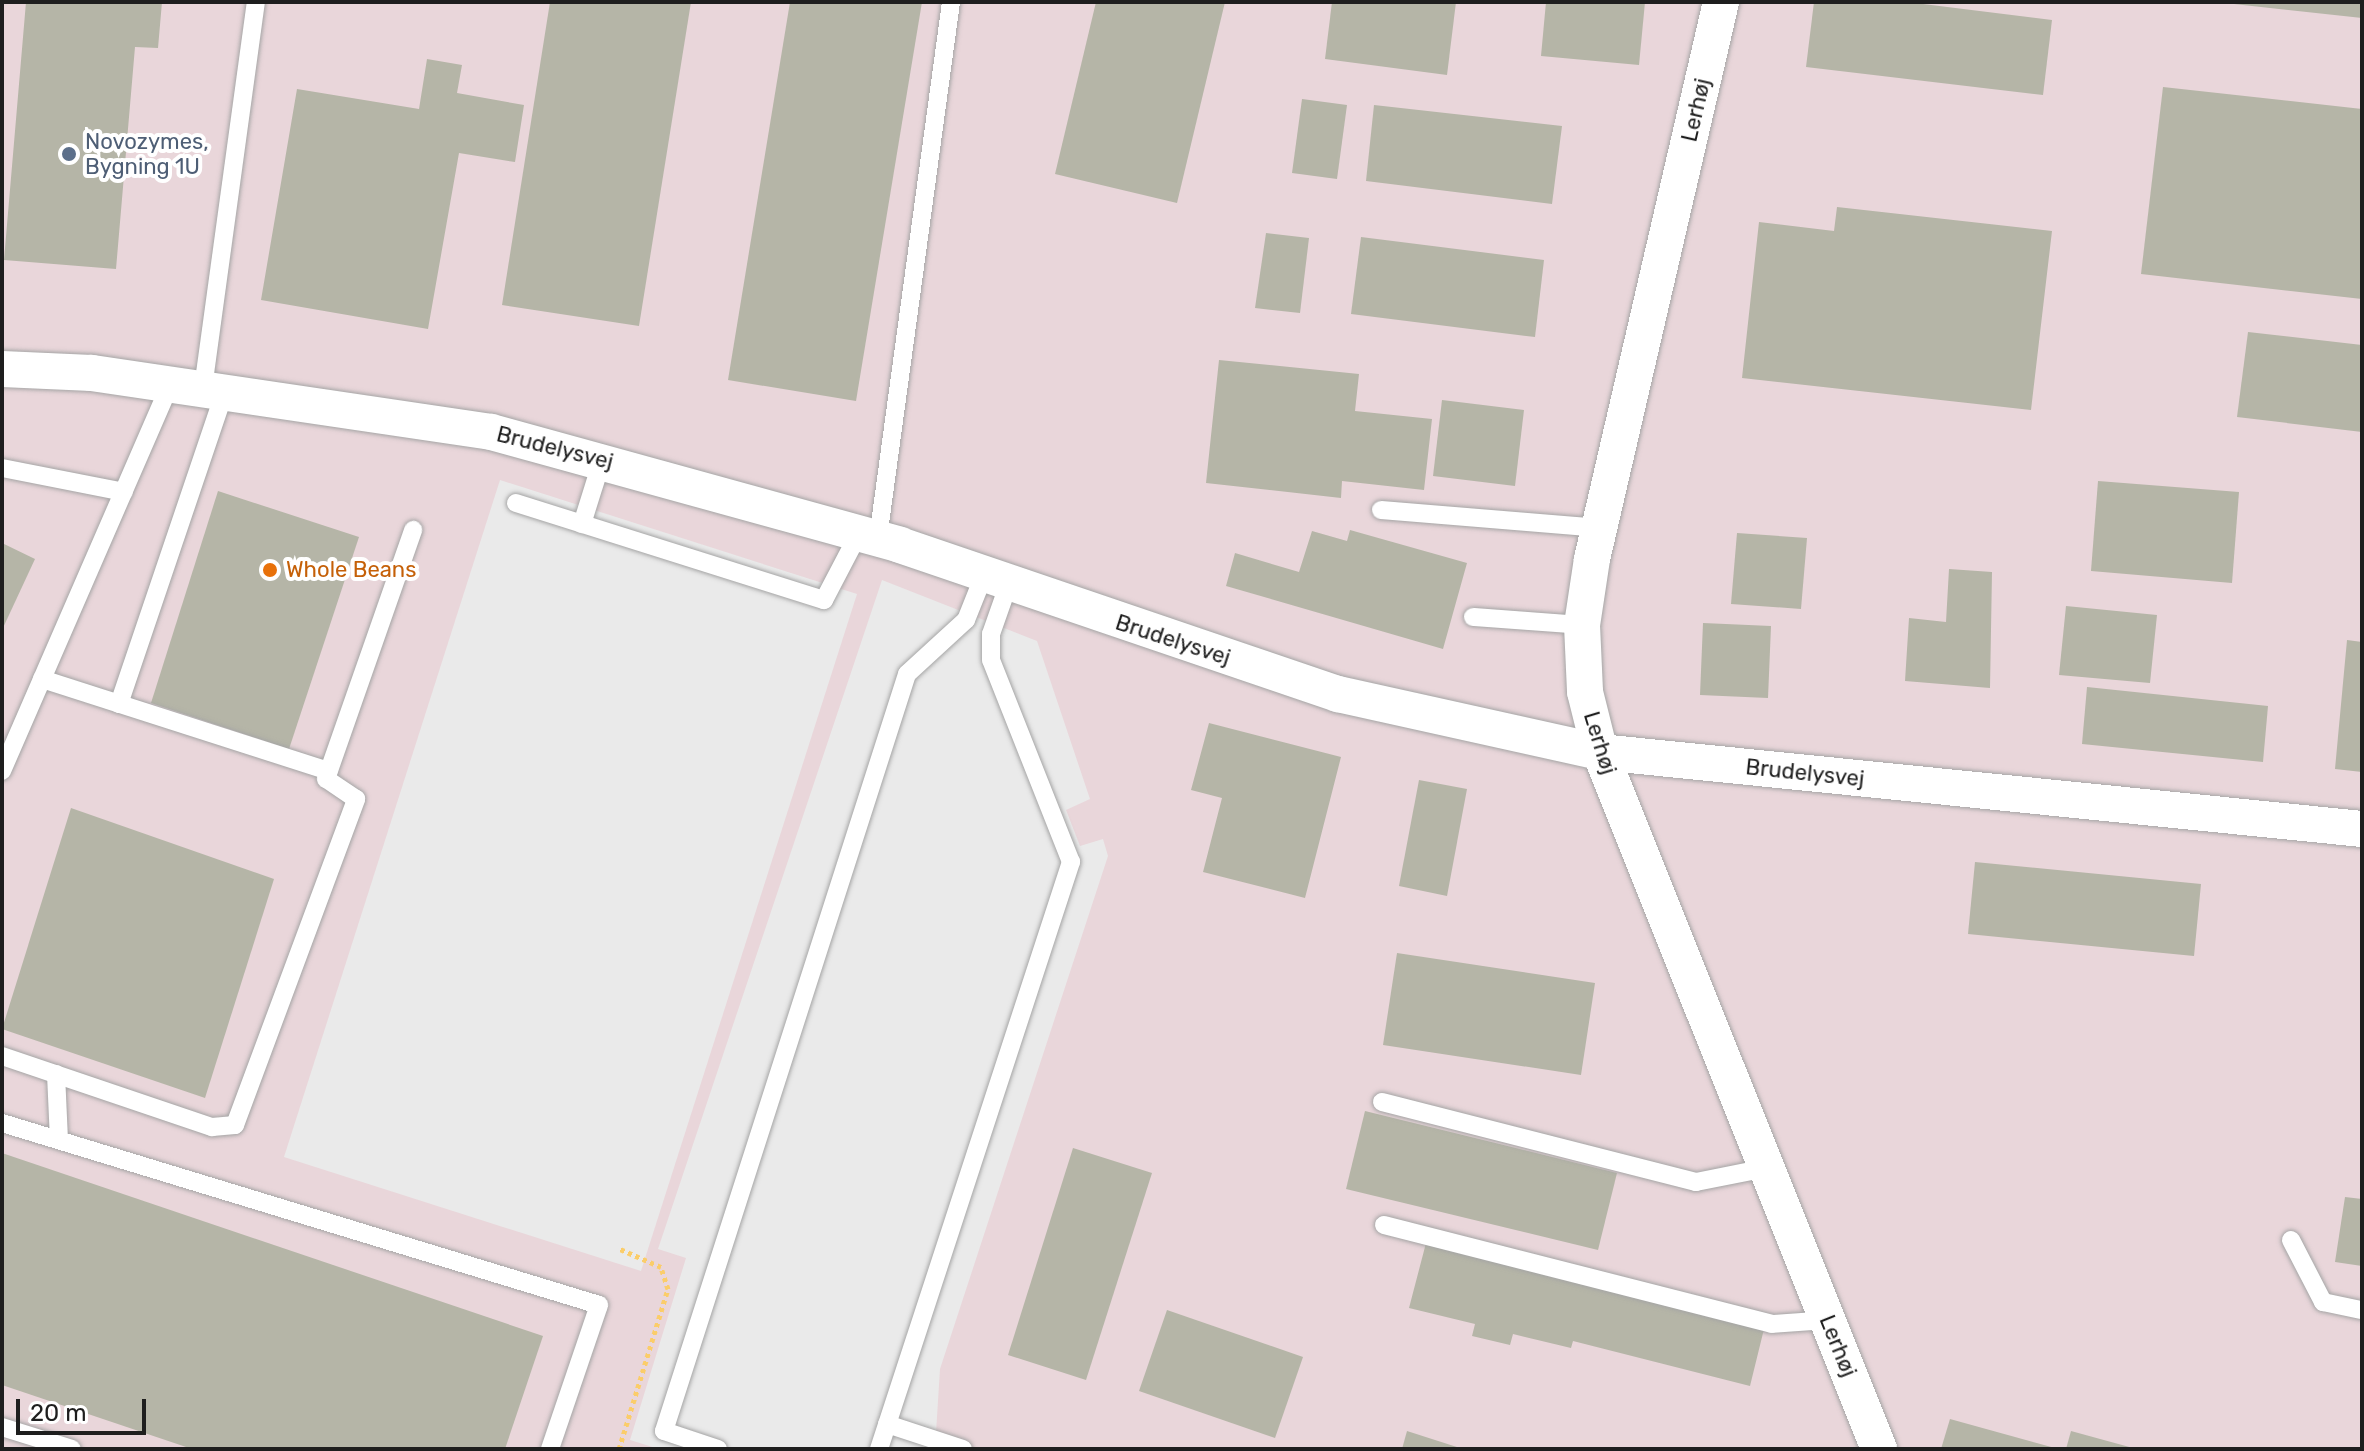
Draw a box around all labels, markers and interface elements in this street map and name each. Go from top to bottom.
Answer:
street label: Lerhøj [1676,76,1716,144]
place label: Novozymes, Bygning 1U [85,128,209,180]
marker: Novozymes, Bygning 1U [60,145,78,163]
street label: Brudelysvej [494,421,616,475]
place label: Whole Beans [286,557,416,583]
marker: Whole Beans [261,561,279,579]
street label: Brudelysvej [1112,609,1234,671]
street label: Lerhøj [1578,708,1622,778]
street label: Brudelysvej [1744,754,1866,792]
street label: Lerhøj [1814,1311,1862,1381]
scale bar [20,1383,150,1433]
text: 20 m [30,1399,87,1427]

